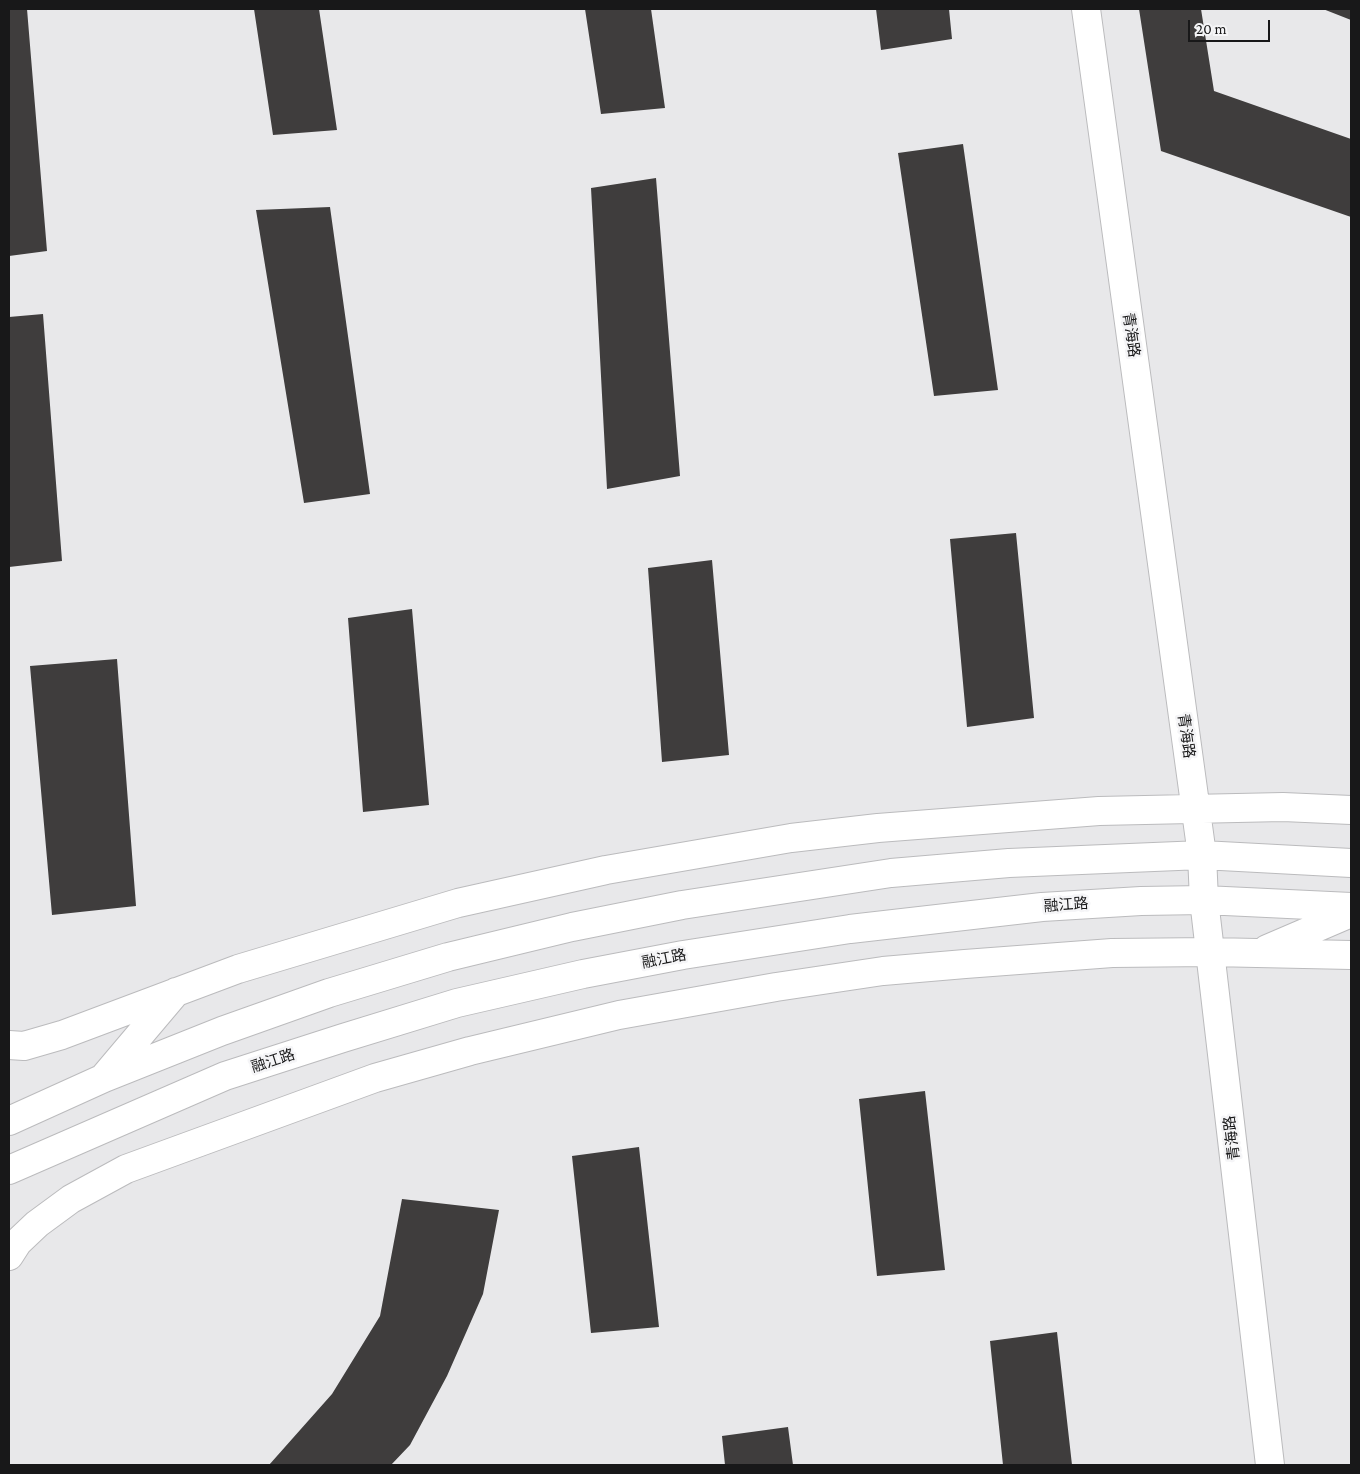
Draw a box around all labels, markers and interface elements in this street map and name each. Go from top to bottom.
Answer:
scale bar [1190,10,1272,42]
text: 20 m [1196,21,1227,37]
street label: 青海路 [1119,311,1143,359]
street label: 青海路 [1174,712,1198,760]
street label: 融江路 [1043,894,1089,916]
street label: 融江路 [640,946,688,972]
street label: 融江路 [249,1045,297,1077]
street label: 青海路 [1220,1115,1244,1161]

